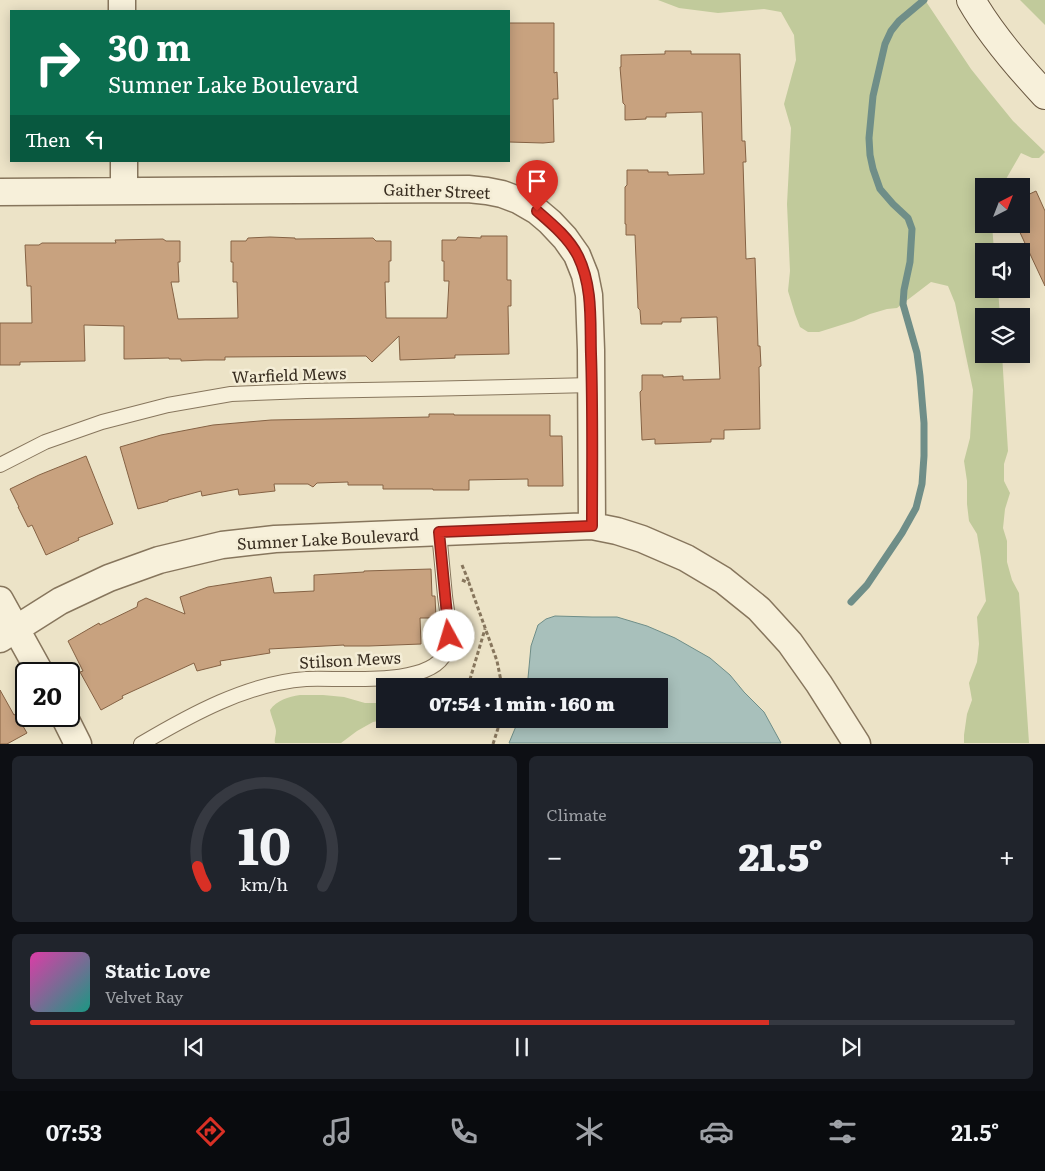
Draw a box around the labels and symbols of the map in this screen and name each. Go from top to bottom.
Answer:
pin [516,160,558,211]
street label: Gaither Street [383,176,492,204]
north arrow [975,178,1030,232]
street label: Warfield Mews [231,360,347,388]
street label: Sumner Lake Boulevard [236,521,420,555]
position arrow [422,609,474,661]
street label: Stilson Mews [299,644,401,674]
speed limit sign: 20 [15,662,80,727]

